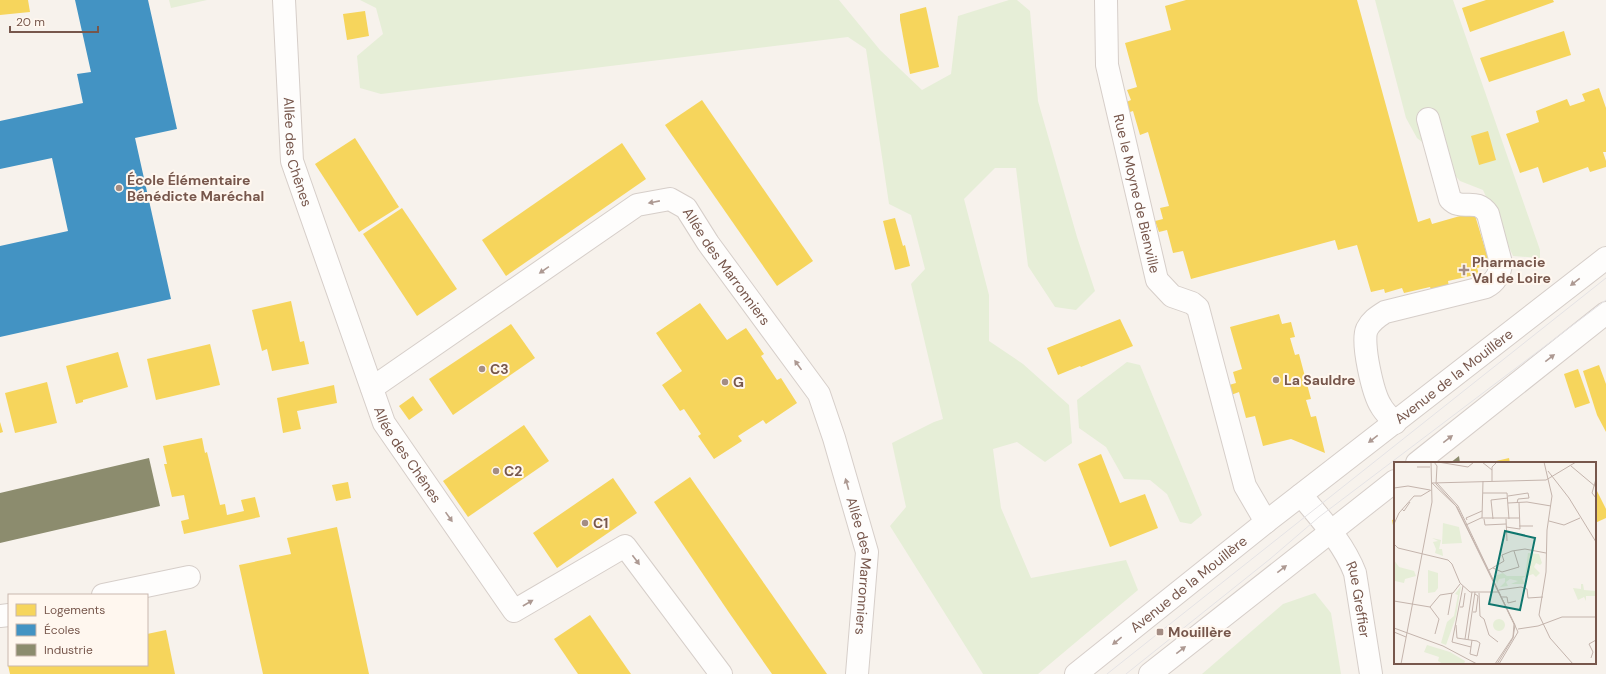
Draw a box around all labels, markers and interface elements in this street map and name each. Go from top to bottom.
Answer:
scale bar [10,8,98,34]
text: 20 m [16,14,45,30]
street label: Allée des Chênes [280,97,316,209]
street label: Rue le Moyne de Bienville [1110,112,1164,275]
place label: École Élémentaire Bénédicte Maréchal [127,171,264,205]
marker: École Élémentaire Bénédicte Maréchal [114,183,124,193]
one-way arrow [647,200,660,206]
street label: Allée des Marronniers [679,204,774,329]
place label: Pharmacie Val de Loire [1472,253,1551,287]
marker: Pharmacie Val de Loire [1459,265,1469,275]
one-way arrow [539,266,549,274]
one-way arrow [1570,277,1581,286]
street label: Avenue de la Mouillère [1391,325,1517,428]
one-way arrow [1544,354,1555,362]
place label: C3 [490,360,509,378]
one-way arrow [794,360,802,371]
marker: C3 [477,364,487,374]
place label: La Sauldre [1284,371,1356,389]
place label: G [733,373,744,391]
marker: La Sauldre [1271,375,1281,385]
marker: G [720,377,730,387]
street label: Allée des Chênes [370,404,445,506]
one-way arrow [1442,434,1453,443]
one-way arrow [1368,435,1379,443]
place label: C2 [504,462,522,480]
inset map [1394,462,1596,664]
marker: C2 [491,466,501,476]
one-way arrow [844,478,850,490]
street label: Allée des Marronniers [843,495,876,636]
one-way arrow [445,512,453,522]
place label: C1 [593,514,608,532]
marker: C1 [580,518,590,528]
street label: Avenue de la Mouillère [1126,532,1250,636]
one-way arrow [631,555,640,566]
street label: Rue Greffier [1342,558,1374,639]
one-way arrow [1277,564,1288,573]
legend [8,594,148,666]
one-way arrow [522,599,534,606]
text: Logements [44,602,105,618]
text: Écoles [44,622,80,638]
place label: Mouillère [1168,624,1231,640]
marker: Mouillère [1155,627,1165,637]
one-way arrow [1112,637,1123,645]
text: Industrie [44,642,93,658]
one-way arrow [1175,645,1186,654]

